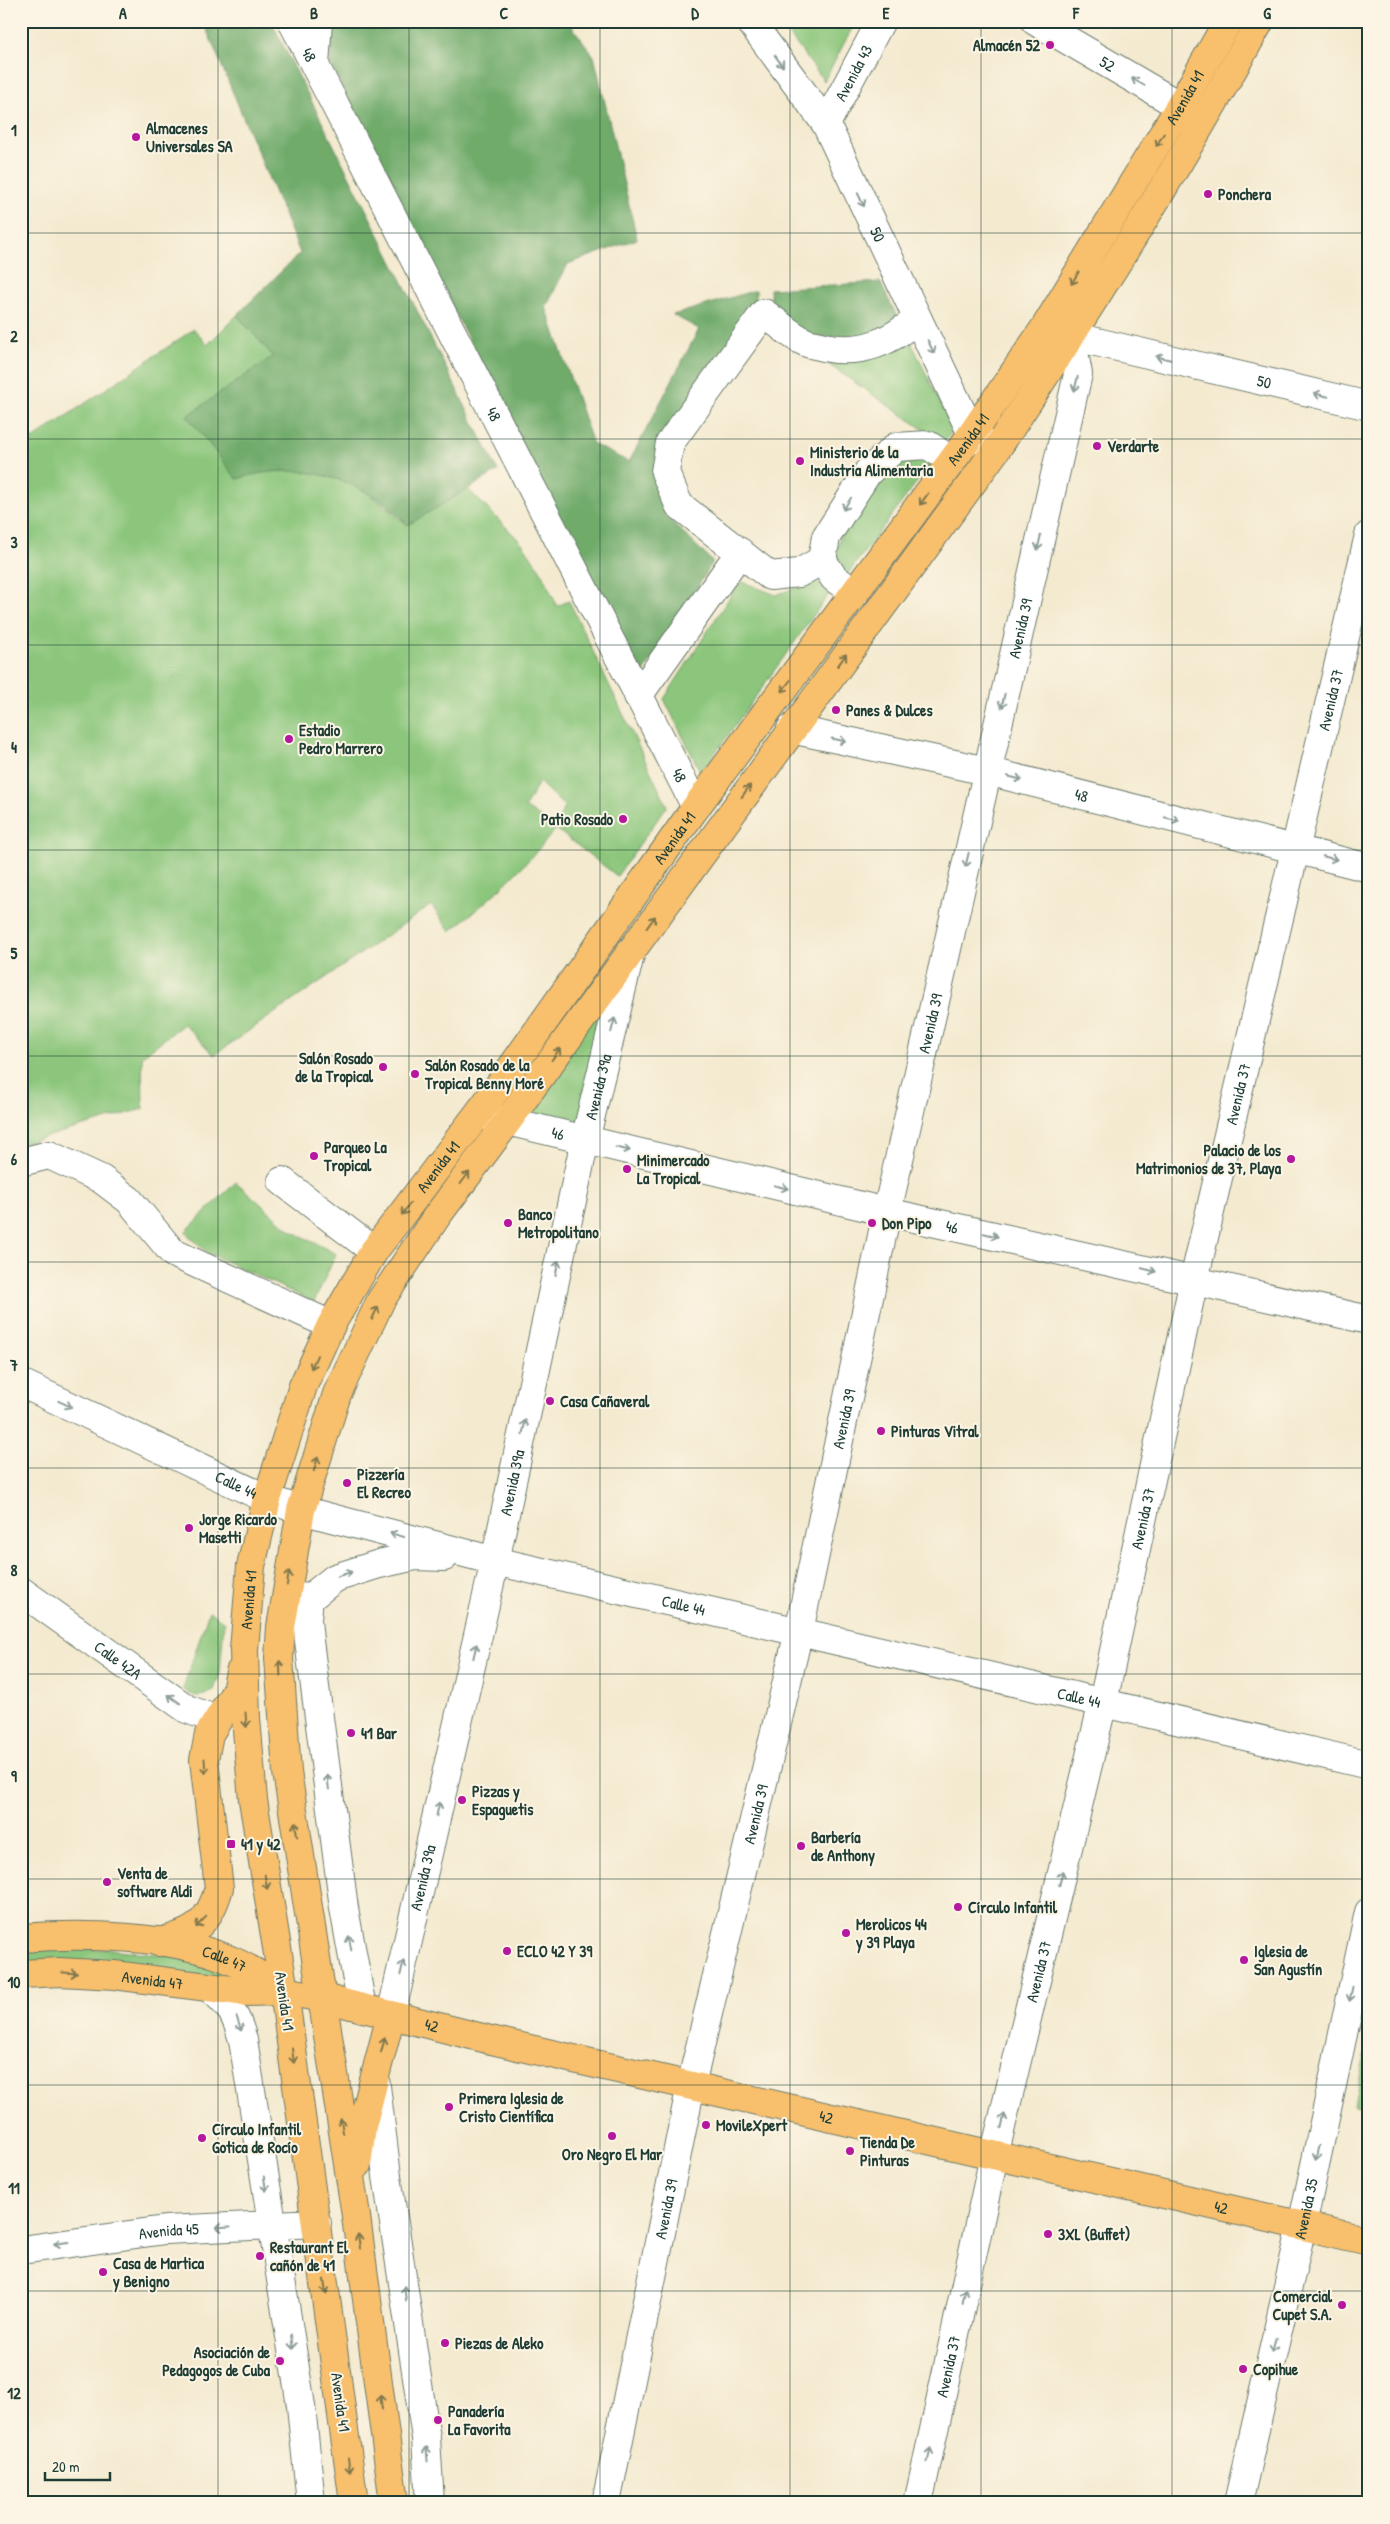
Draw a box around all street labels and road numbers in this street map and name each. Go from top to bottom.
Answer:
street label: Avenida 43 [829,41,877,105]
street label: 48 [297,44,322,66]
street label: 52 [1096,50,1120,77]
street label: Avenida 41 [1160,66,1209,129]
street label: 50 [865,223,891,245]
street label: 50 [1255,369,1274,394]
street label: 48 [481,403,507,425]
street label: Avenida 41 [942,409,994,470]
street label: Avenida 39 [1003,596,1038,660]
street label: Avenida 37 [1312,666,1348,733]
street label: 48 [667,764,692,786]
street label: 48 [1073,783,1091,807]
street label: Avenida 41 [648,807,701,868]
street label: Avenida 39 [913,991,948,1055]
street label: Avenida 39a [579,1052,617,1122]
street label: Avenida 37 [1220,1061,1256,1127]
street label: 46 [549,1121,567,1145]
street label: Avenida 41 [411,1136,465,1197]
street label: 46 [944,1214,961,1239]
street label: Avenida 39 [827,1387,861,1451]
street label: Avenida 39a [494,1447,530,1518]
street label: Calle 44 [212,1465,261,1504]
street label: Avenida 37 [1125,1485,1160,1551]
street label: Avenida 41 [235,1569,262,1630]
street label: Calle 44 [660,1589,708,1621]
street label: Calle 42A [90,1636,146,1684]
street label: Calle 44 [1055,1682,1103,1713]
street label: Avenida 39 [738,1782,773,1846]
street label: Avenida 39a [404,1842,441,1913]
street label: Avenida 37 [1020,1938,1056,2005]
street label: Calle 47 [200,1940,251,1977]
street label: Avenida 47 [121,1965,185,1995]
street label: Avenida 41 [270,1970,300,2032]
street label: 42 [423,2013,442,2038]
street label: 42 [817,2105,836,2129]
street label: Avenida 35 [1288,2176,1323,2241]
street label: Avenida 39 [649,2177,683,2241]
street label: 42 [1212,2195,1231,2219]
street label: Avenida 45 [137,2217,200,2245]
street label: Avenida 37 [930,2333,965,2399]
street label: Avenida 41 [326,2371,356,2433]

